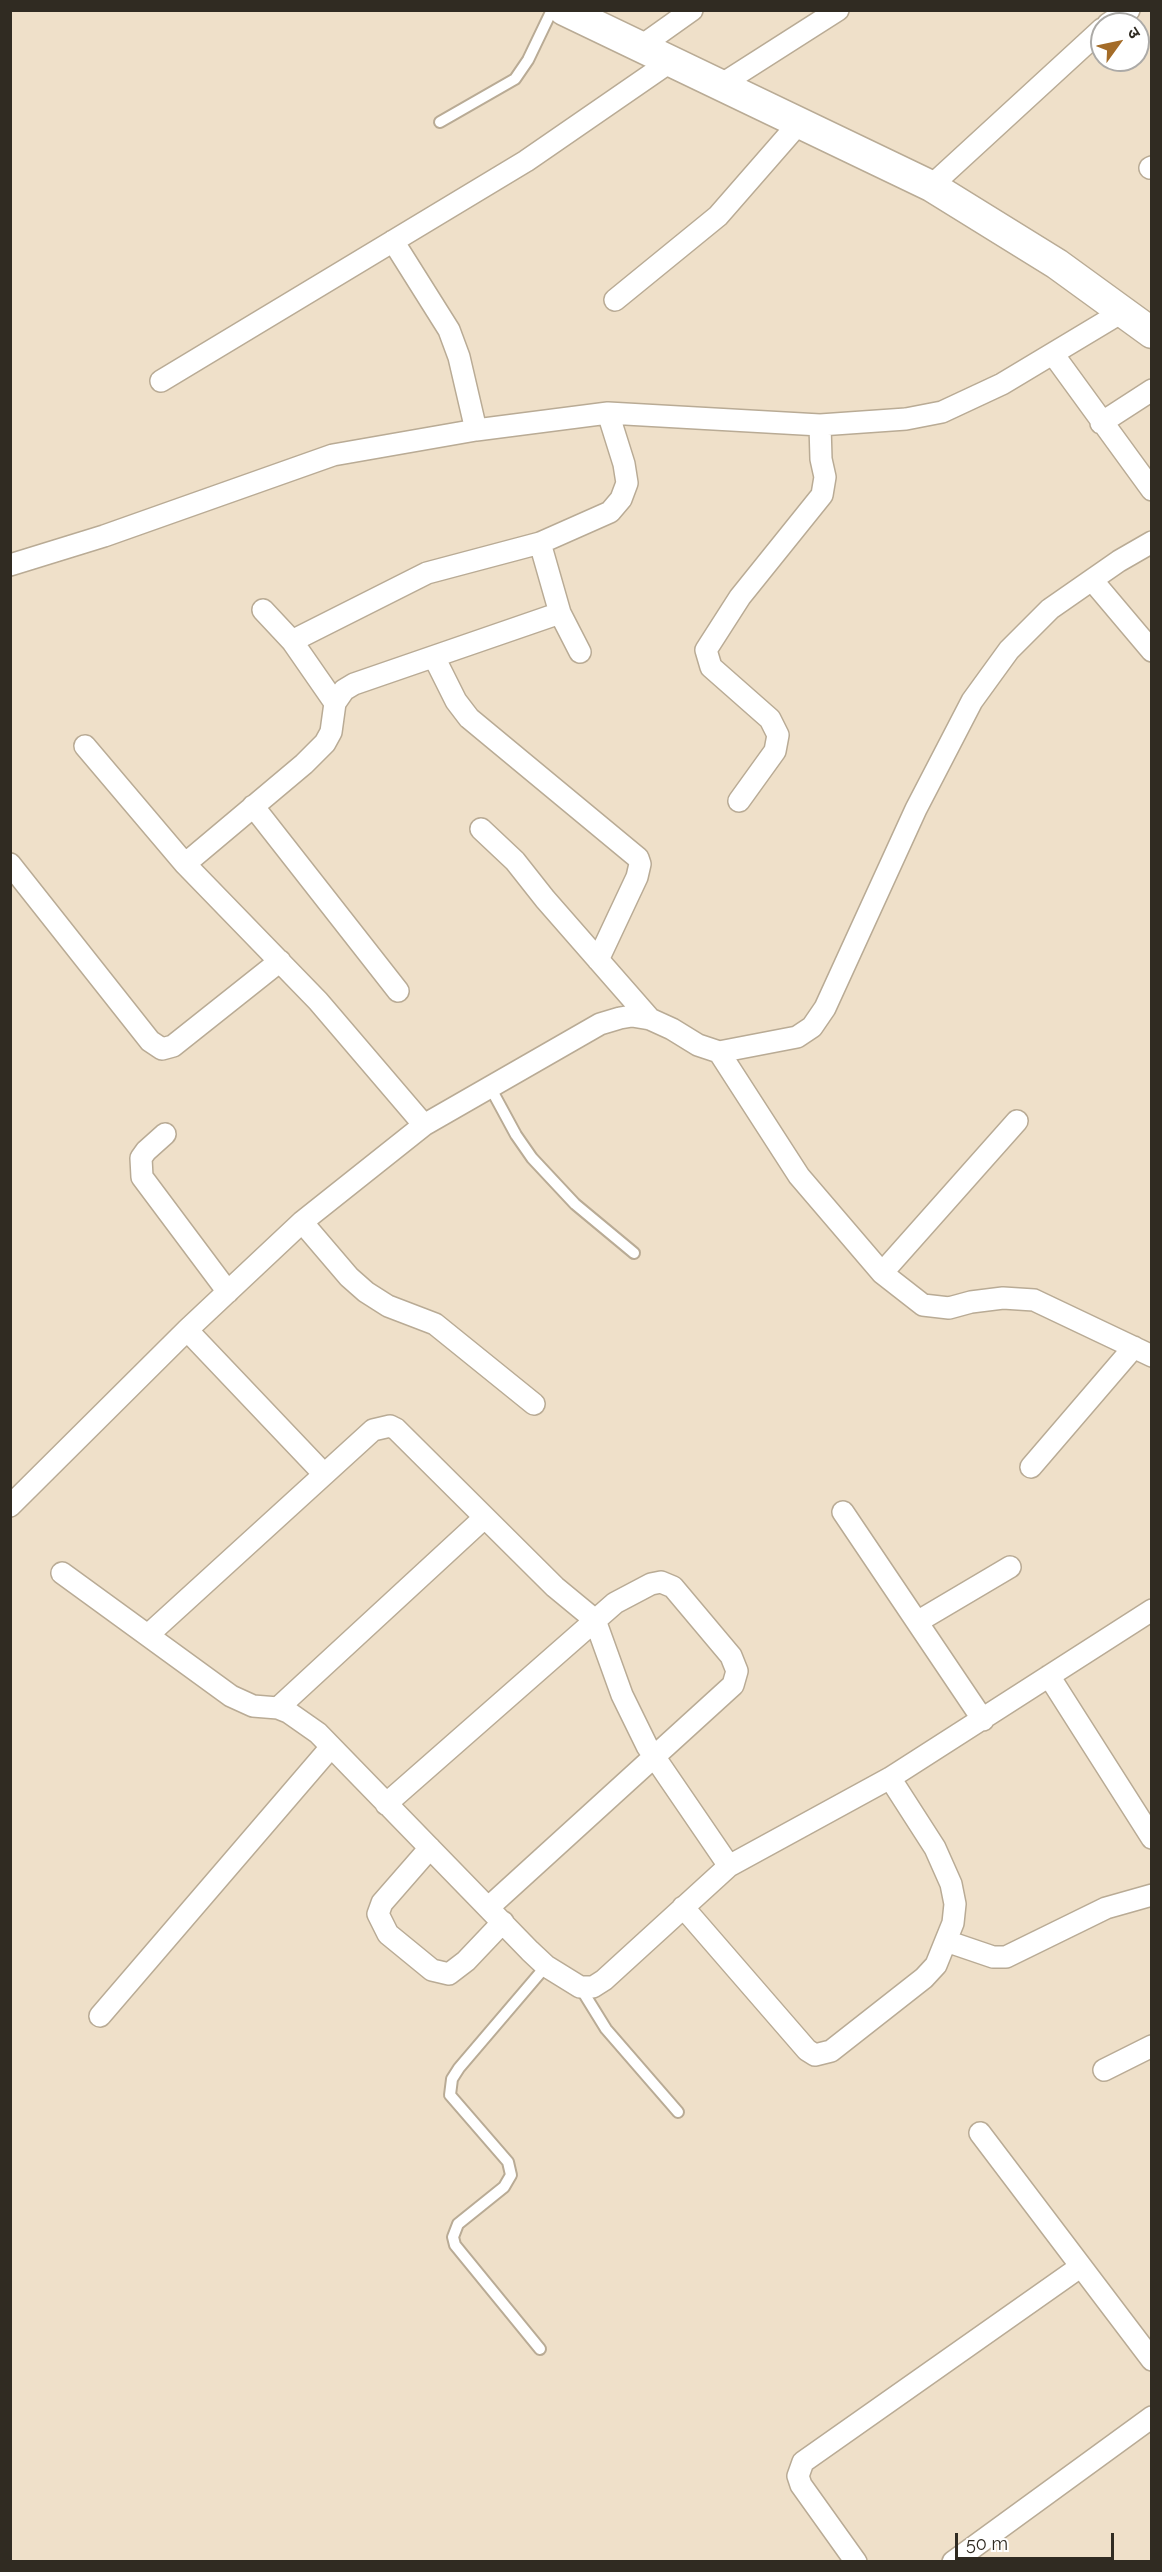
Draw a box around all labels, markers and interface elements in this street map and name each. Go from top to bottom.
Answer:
north arrow [1090,12,1150,72]
text: उ [1123,24,1144,42]
scale bar [958,2521,1117,2559]
text: 50 m [966,2533,1008,2554]

